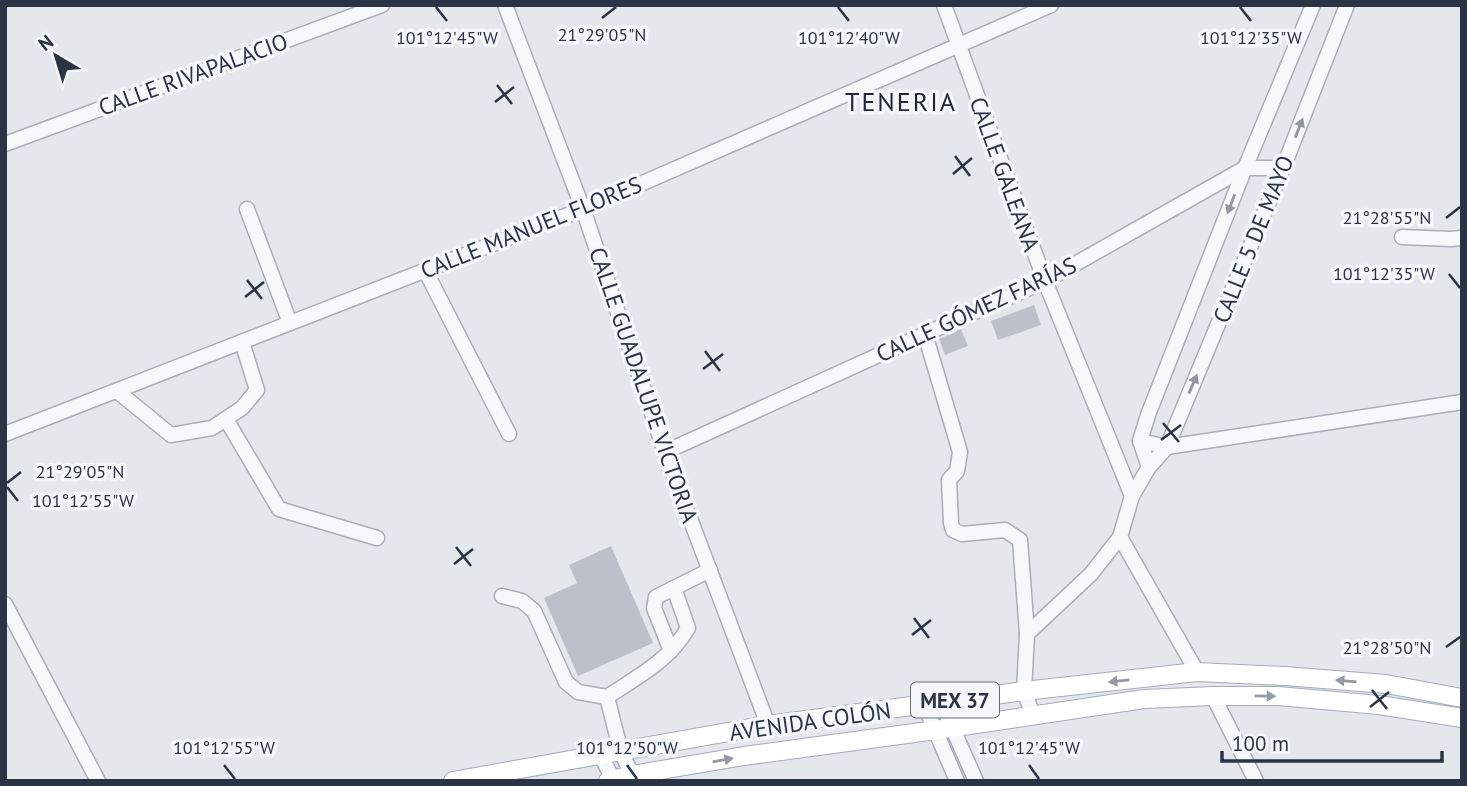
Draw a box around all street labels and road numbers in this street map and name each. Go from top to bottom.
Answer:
street label: CALLE RIVAPALACIO [94,26,292,122]
street label: CALLE GALEANA [964,93,1047,256]
street label: CALLE 5 DE MAYO [1206,151,1300,327]
street label: CALLE MANUEL FLORES [416,169,646,285]
street label: CALLE GUADALUPE VICTORIA [583,243,705,527]
street label: CALLE GÓMEZ FARÍAS [871,250,1081,368]
road number: MEX 37 [911,682,999,718]
street label: AVENIDA COLÓN [727,695,893,747]

